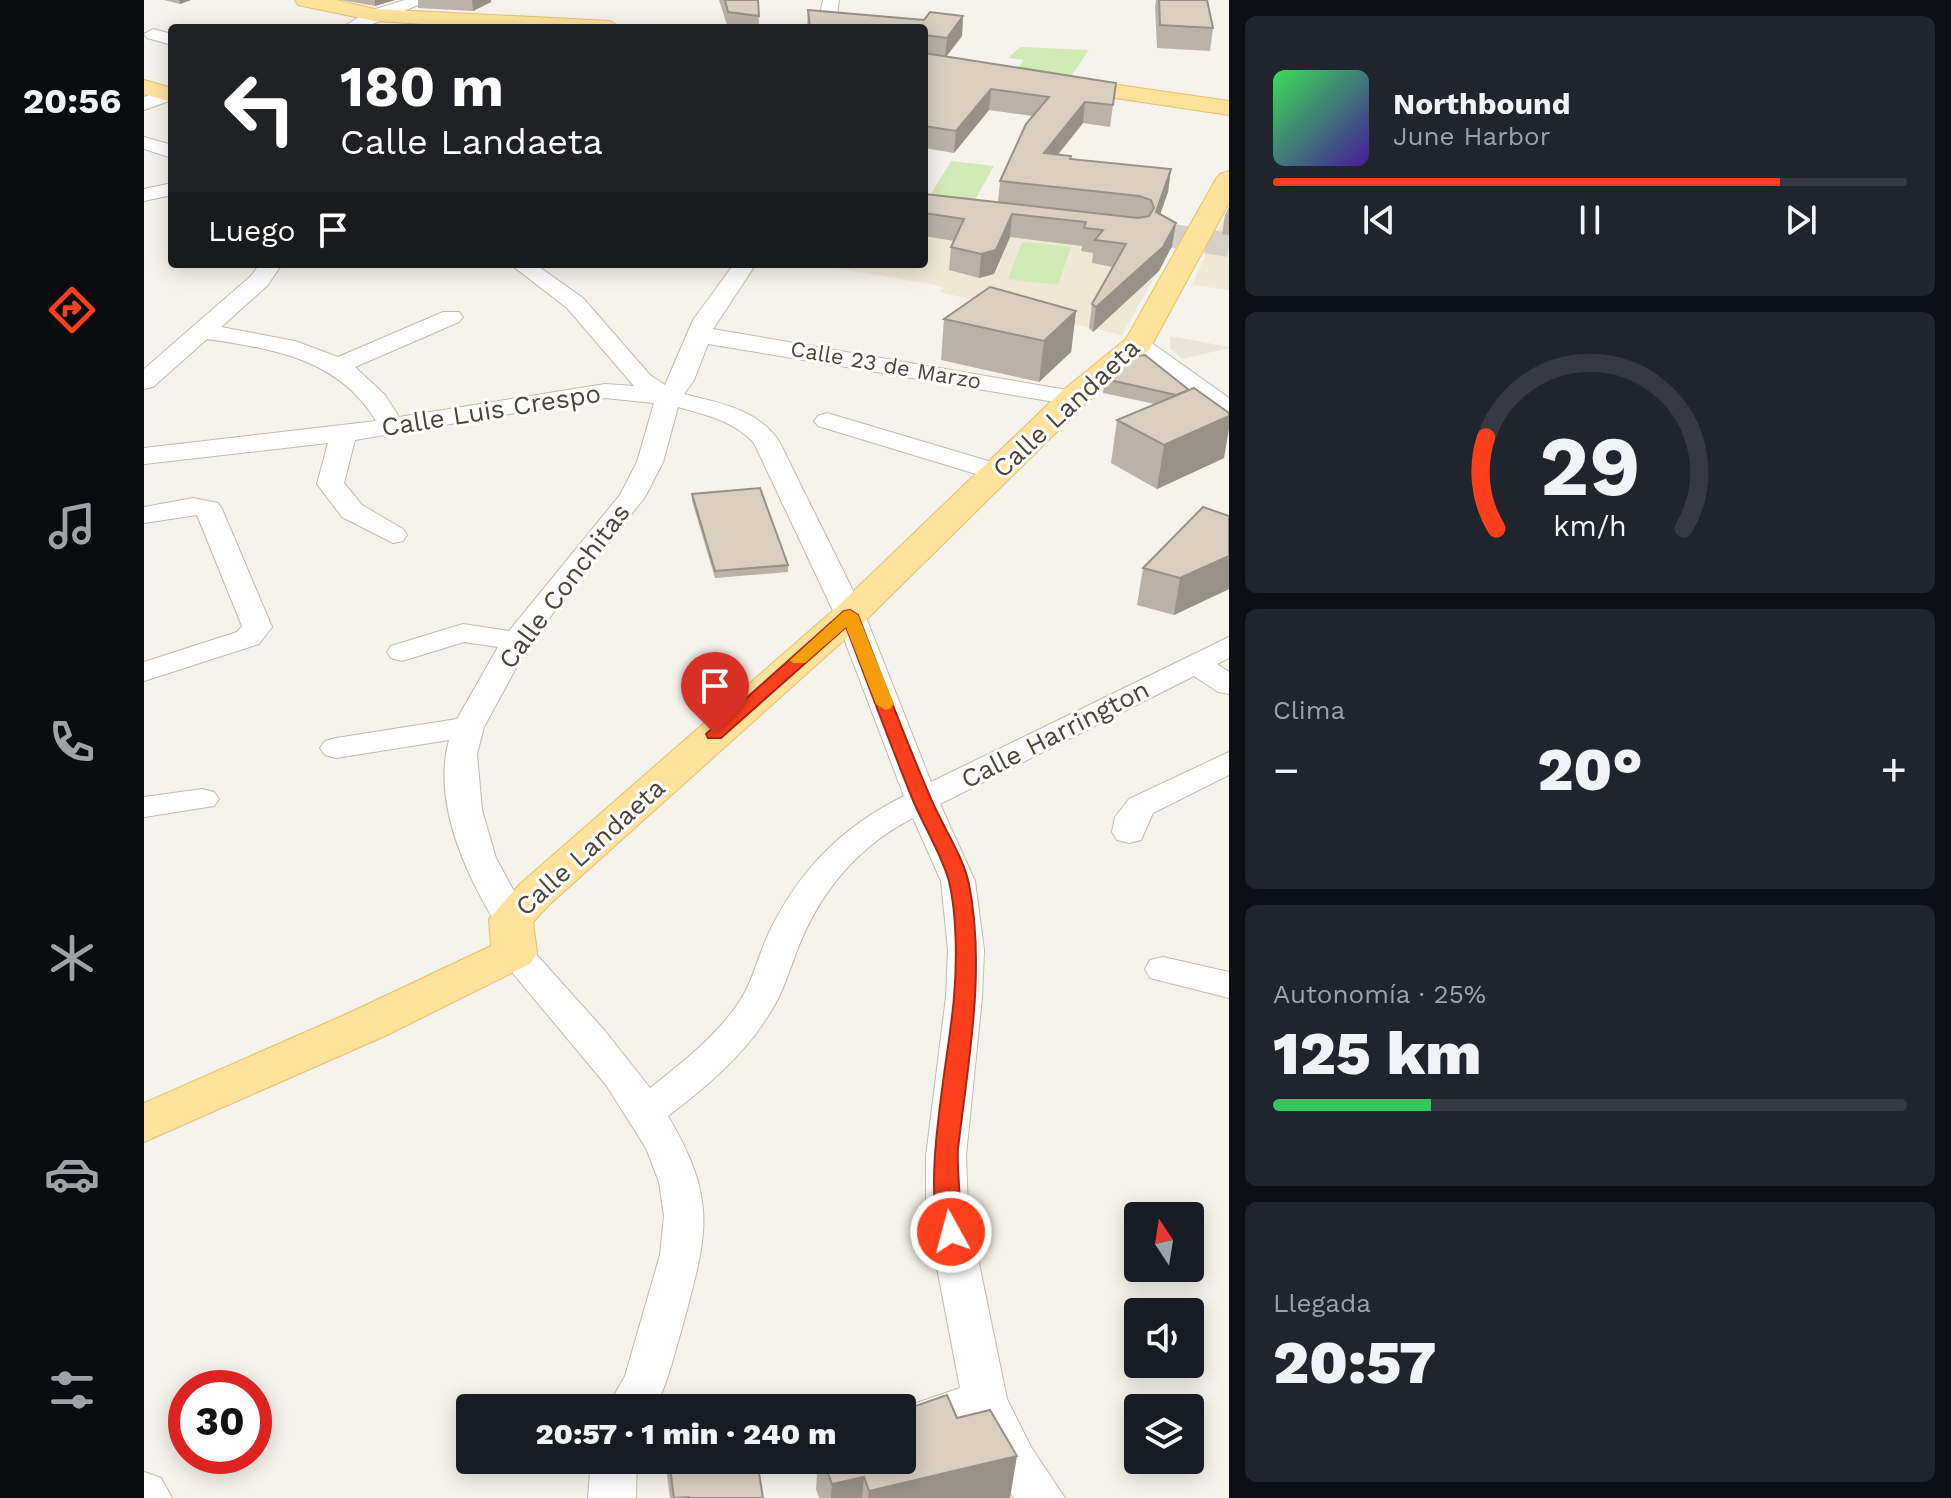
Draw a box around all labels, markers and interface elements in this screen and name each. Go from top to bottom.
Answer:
text: 180 m [340,54,504,120]
icon: left [208,56,312,160]
text: 20:56 [23,80,121,122]
text: Northbound [1393,86,1570,121]
text: Calle Landaeta [340,121,603,163]
text: June Harbor [1393,121,1550,151]
icon: previous [1357,198,1401,242]
icon: pause [1568,198,1612,242]
icon: next [1779,198,1823,242]
icon: arrive [311,208,355,252]
text: Luego [208,213,295,248]
icon: directions [44,282,100,338]
street label: Calle Landaeta [986,332,1146,484]
street label: Calle 23 de Marzo [789,336,983,394]
street label: Calle Luis Crespo [379,378,603,442]
text: 29 [1540,417,1640,514]
icon: music [44,498,100,554]
street label: Calle Conchitas [492,498,636,674]
text: km/h [1553,509,1627,543]
pin [681,652,749,734]
icon: arrive [693,664,737,708]
street label: Calle Harrington [956,674,1154,794]
text: Clima [1273,695,1345,725]
icon: phone [44,714,100,770]
text: 20° [1537,734,1643,805]
text: − [1273,744,1300,796]
text: + [1880,744,1907,796]
street label: Calle Landaeta [509,772,671,922]
icon: climate [44,930,100,986]
text: Autonomía · 25% [1273,979,1486,1009]
text: 125 km [1273,1018,1482,1089]
icon: car [44,1146,100,1202]
position arrow [909,1190,993,1274]
north arrow [1124,1202,1204,1282]
map controls [1124,1202,1204,1474]
text: Llegada [1273,1288,1371,1318]
button: sound [1124,1298,1204,1378]
text: 20:57 [1273,1327,1436,1398]
icon: filters [44,1362,100,1418]
speed limit sign: 30 [168,1370,272,1474]
button: layers [1124,1394,1204,1474]
text: 20:57 · 1 min · 240 m [536,1416,836,1451]

